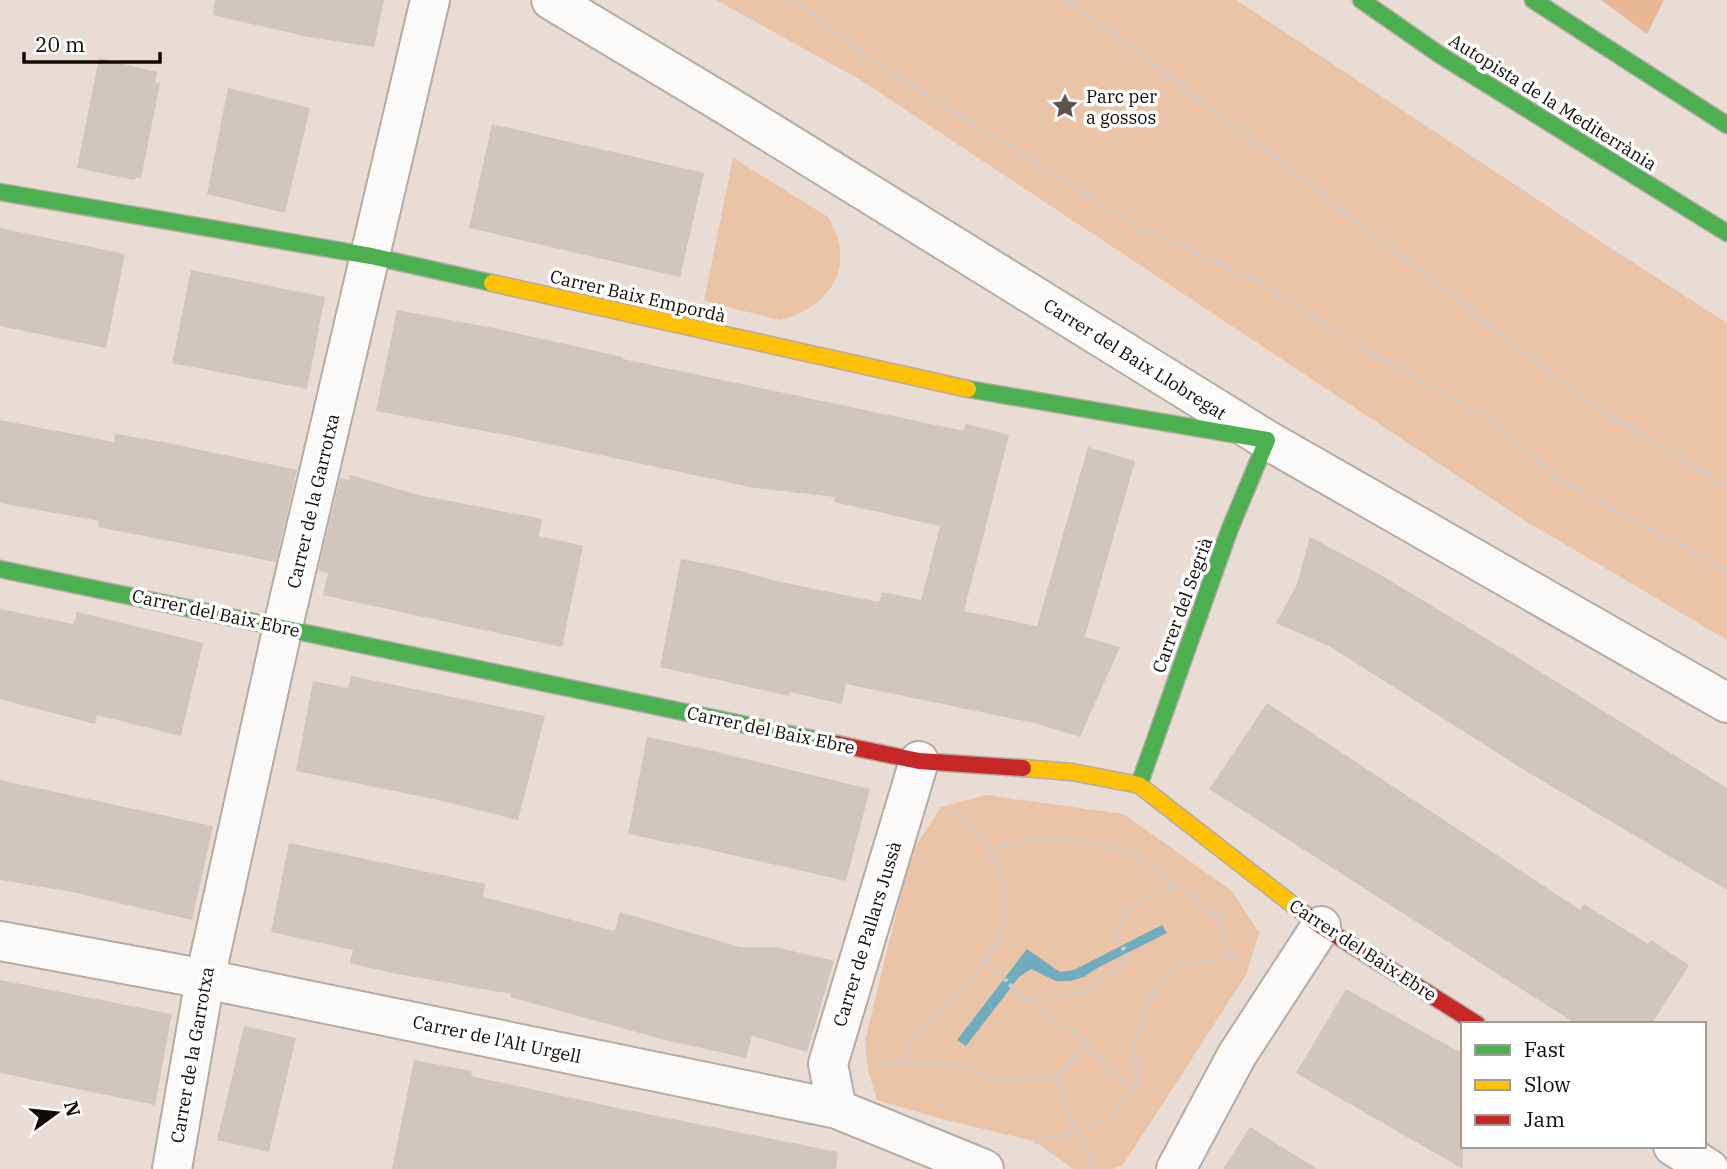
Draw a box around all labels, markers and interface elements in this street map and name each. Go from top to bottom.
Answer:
scale bar [24,21,161,65]
street label: Autopista de la Mediterrània [1445,29,1661,176]
text: 20 m [35,30,85,58]
place label: Parc per a gossos [1086,85,1157,129]
place icon: Parc per a gossos [1050,91,1080,121]
street label: Carrer Baix Empordà [548,265,728,327]
street label: Carrer del Baix Llobregat [1039,293,1231,425]
street label: Carrer de la Garrotxa [282,411,344,591]
street label: Carrer del Segrià [1147,534,1217,676]
street label: Carrer del Baix Ebre [130,584,302,642]
street label: Carrer del Baix Ebre [685,701,857,759]
street label: Carrer de Pallars Jussà [828,838,906,1030]
street label: Carrer del Baix Ebre [1285,894,1441,1006]
street label: Carrer de la Garrotxa [165,965,219,1145]
street label: Carrer de l'Alt Urgell [411,1010,583,1068]
legend [1461,1022,1706,1148]
text: Fast [1524,1035,1565,1063]
text: Slow [1524,1070,1571,1098]
north arrow [21,1078,91,1148]
text: N [59,1098,86,1119]
text: Jam [1524,1105,1565,1133]

